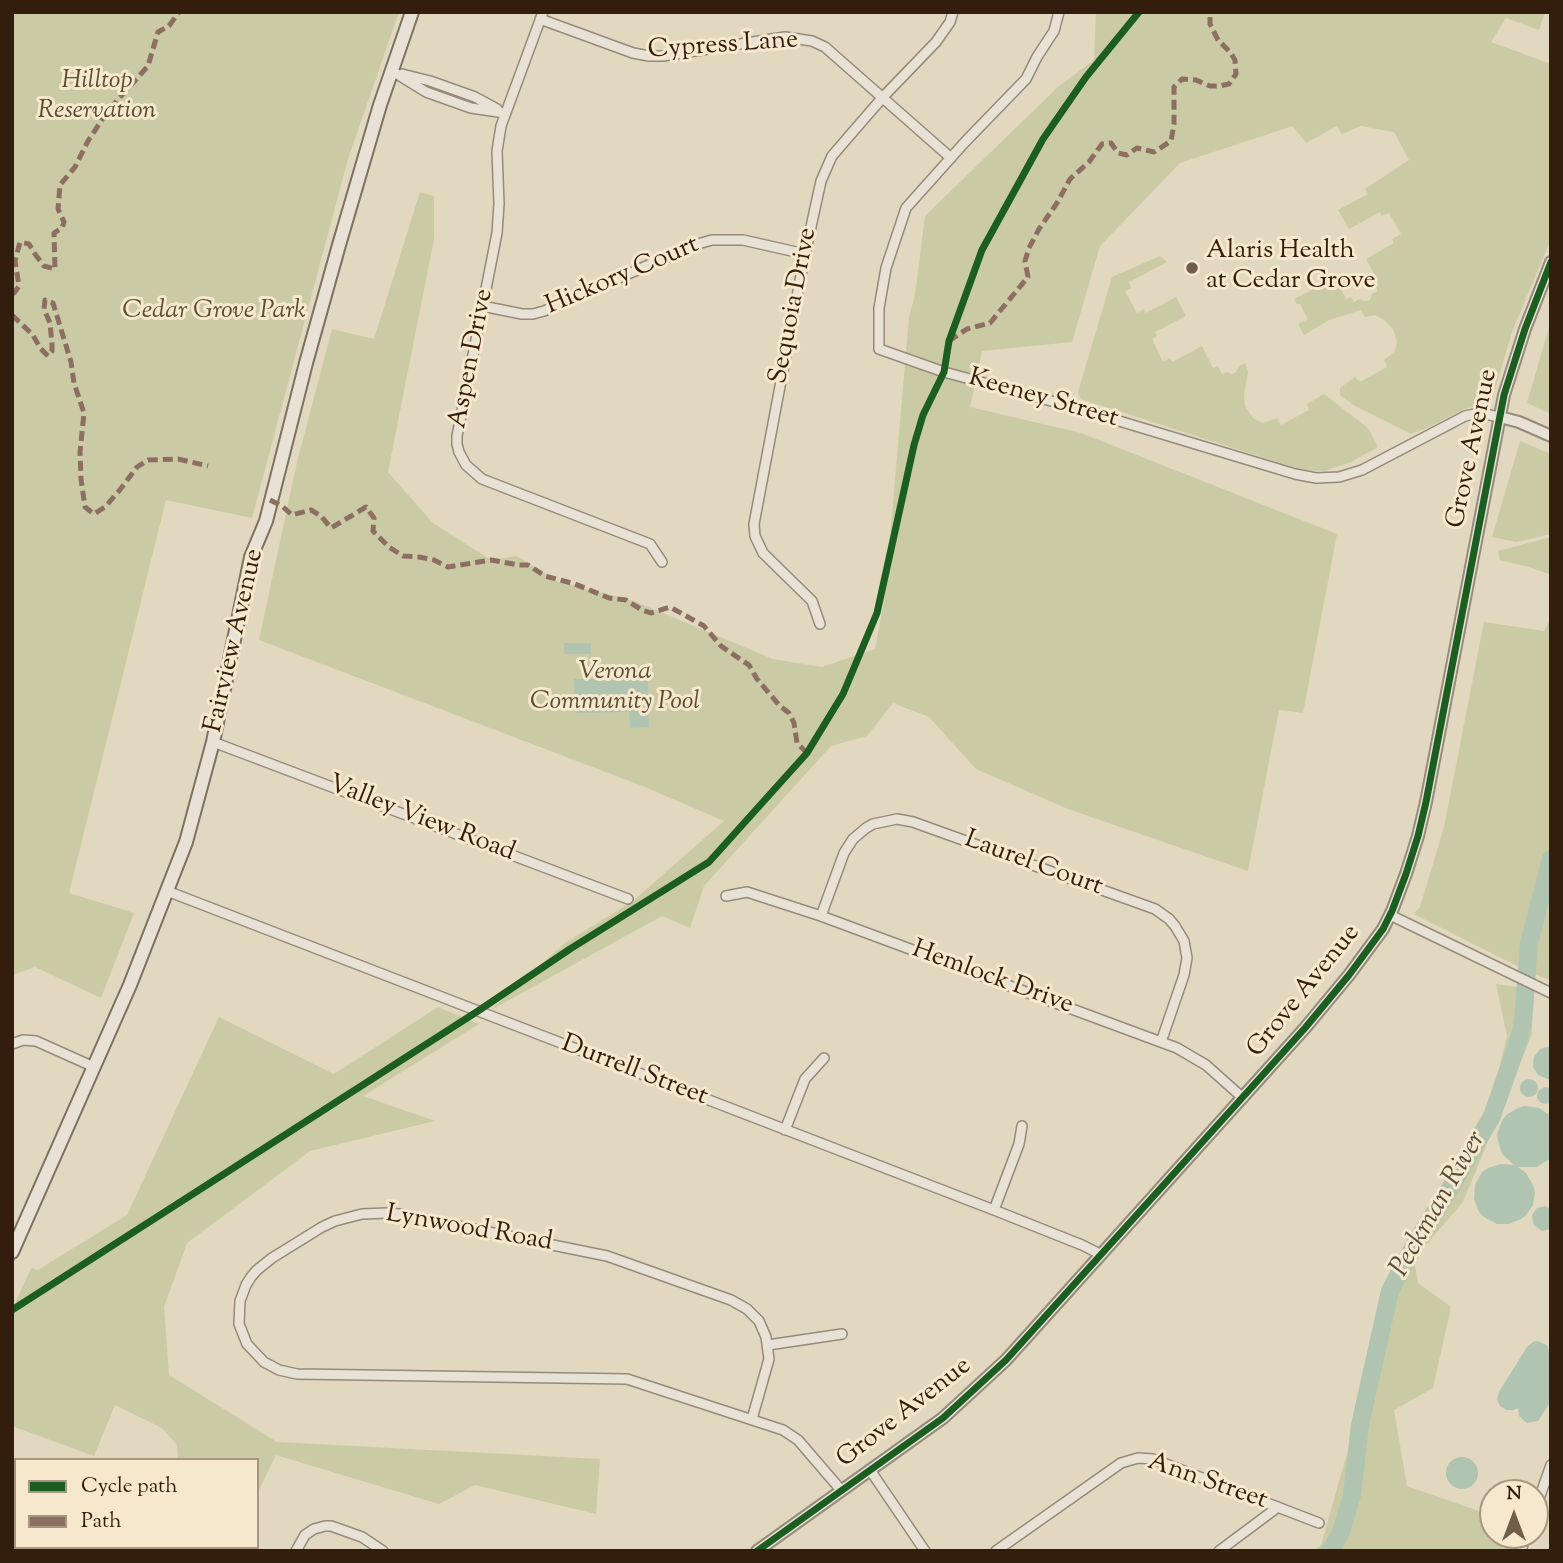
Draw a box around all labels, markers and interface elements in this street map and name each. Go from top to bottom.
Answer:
street label: Cypress Lane [647,26,799,68]
park label: Hilltop Reservation [38,67,156,128]
street label: Sequoia Drive [765,225,825,387]
street label: Hickory Court [542,231,704,323]
place label: Alaris Health at Cedar Grove [1206,237,1376,298]
marker: Alaris Health at Cedar Grove [1184,260,1200,276]
street label: Aspen Drive [444,287,502,431]
park label: Cedar Grove Park [122,297,306,329]
street label: Keeney Street [965,364,1121,436]
street label: Grove Avenue [1442,367,1506,531]
street label: Fairview Avenue [200,546,272,736]
park label: Verona Community Pool [530,658,700,720]
street label: Valley View Road [323,770,519,870]
street label: Laurel Court [960,826,1106,904]
street label: Grove Avenue [1242,919,1368,1065]
street label: Hemlock Drive [907,935,1077,1023]
street label: Durrell Street [556,1030,712,1114]
water label: Peckman River [1385,1126,1495,1284]
street label: Lynwood Road [383,1200,555,1260]
street label: Grove Avenue [832,1352,978,1476]
street label: Ann Street [1143,1448,1271,1518]
legend [14,1458,259,1549]
text: Cycle path [81,1472,178,1502]
north arrow [1479,1479,1549,1549]
text: N [1506,1481,1522,1508]
text: Path [81,1507,122,1537]

